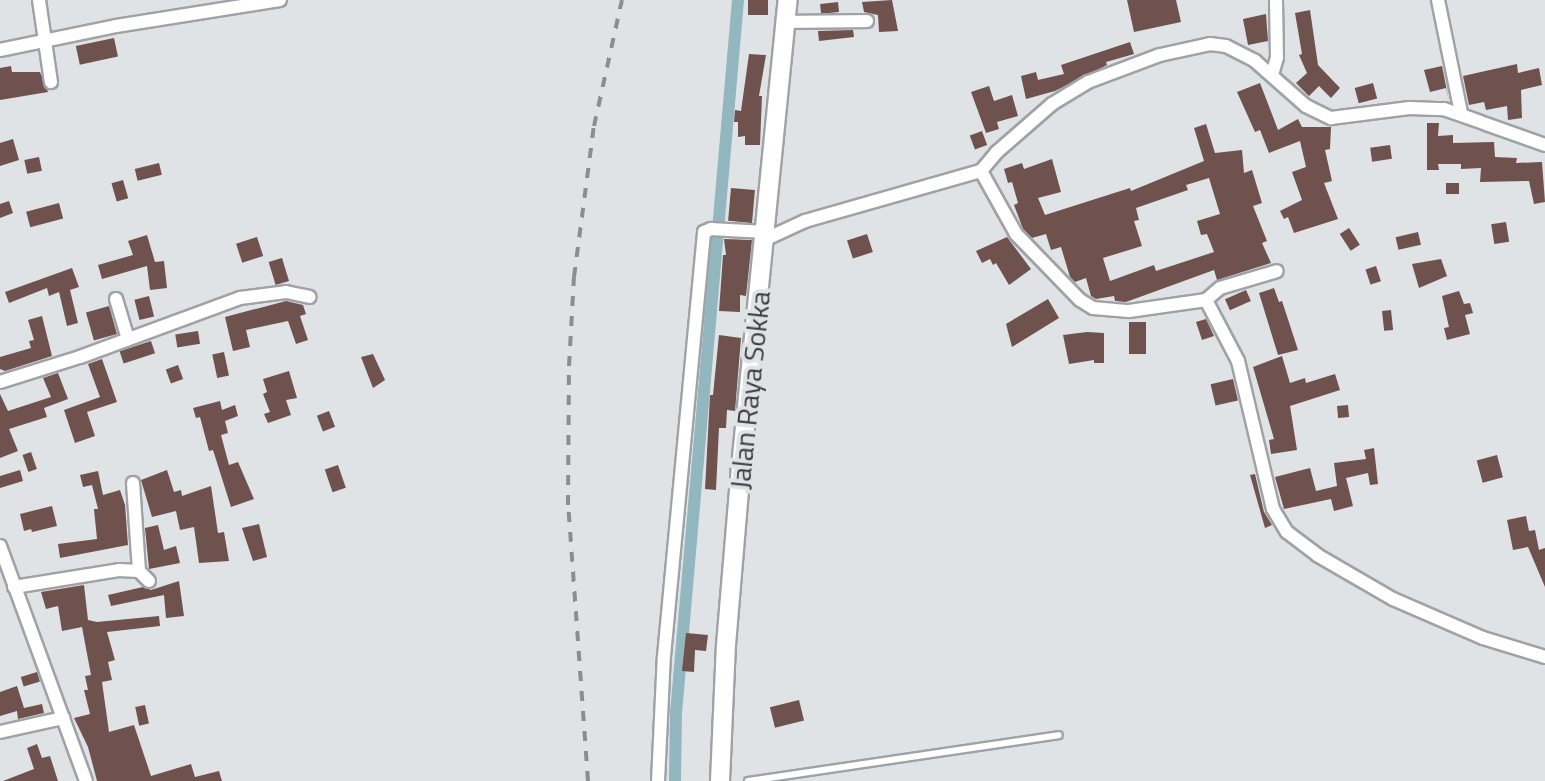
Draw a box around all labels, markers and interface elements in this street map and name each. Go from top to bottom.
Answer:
street label: Jalan Raya Sokka [723,289,777,491]

